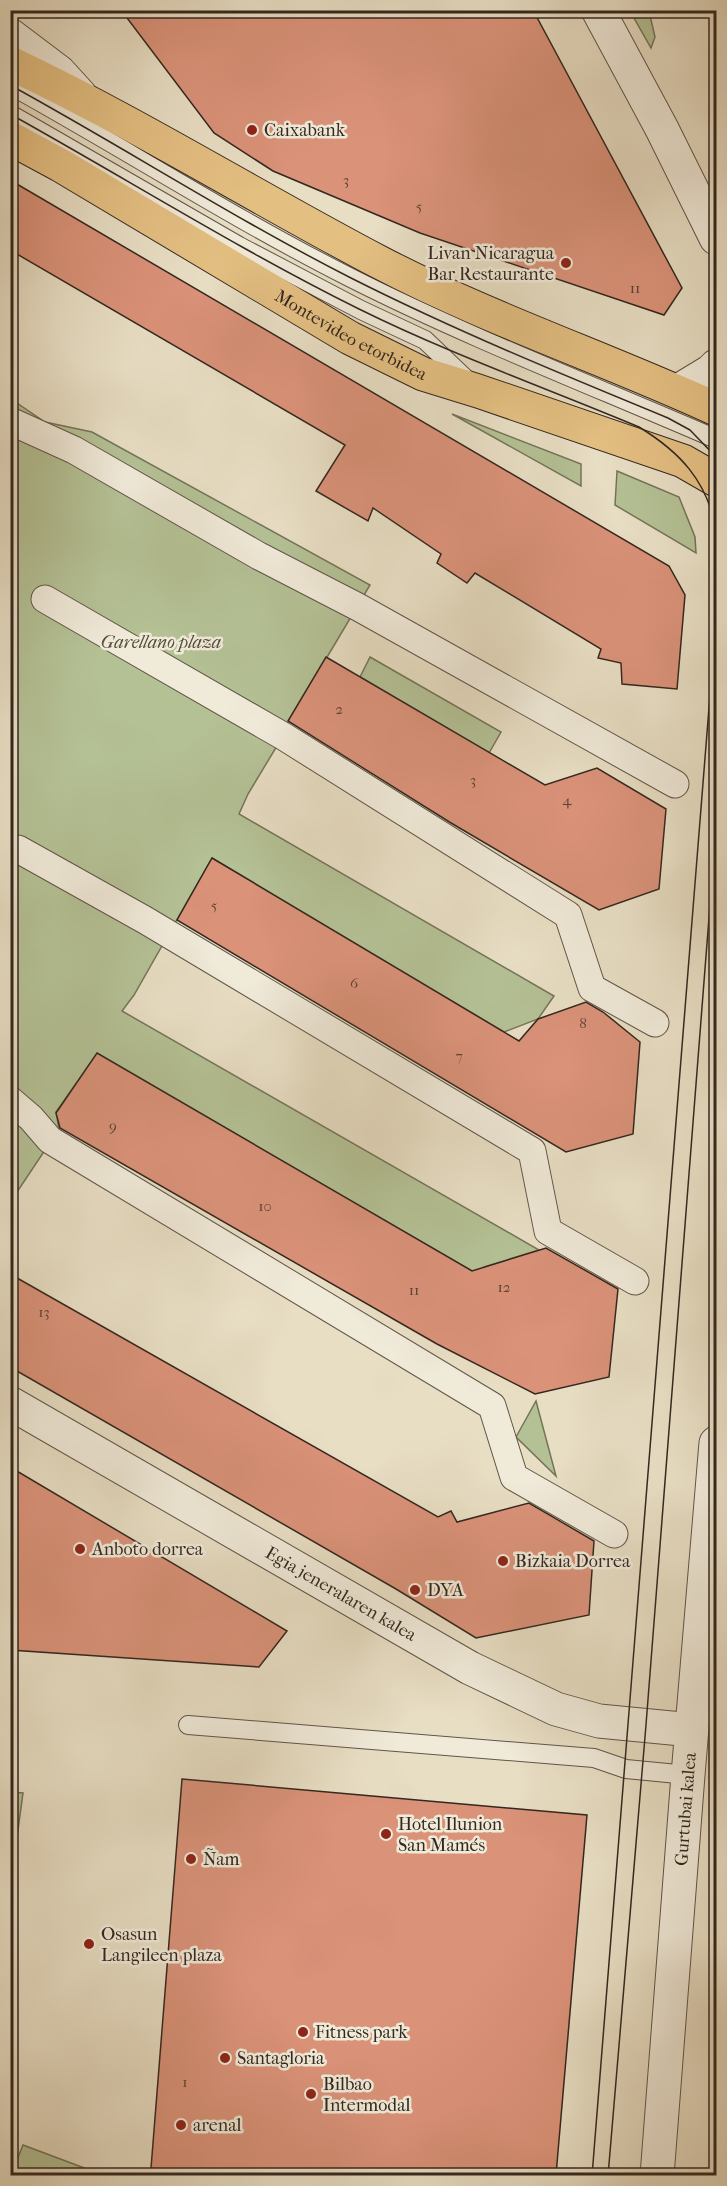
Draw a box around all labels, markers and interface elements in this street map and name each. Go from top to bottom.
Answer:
place label: Caixabank [264,120,346,141]
marker: Caixabank [245,123,259,137]
house number: 3 [343,171,349,189]
house number: 5 [416,197,422,215]
place label: Livan Nicaragua Bar Restaurante [427,243,555,285]
marker: Livan Nicaragua Bar Restaurante [559,256,573,270]
house number: 11 [630,279,640,297]
street label: Montevideo etorbidea [271,286,431,386]
park label: Garellano plaza [101,632,221,653]
house number: 2 [335,700,343,718]
house number: 3 [470,771,476,789]
house number: 4 [563,791,573,809]
house number: 5 [211,896,217,914]
house number: 6 [350,974,359,992]
house number: 8 [579,1014,587,1032]
house number: 7 [455,1047,463,1065]
house number: 9 [109,1117,117,1135]
house number: 10 [258,1197,272,1215]
house number: 12 [497,1278,511,1296]
house number: 11 [409,1281,419,1299]
house number: 13 [38,1303,50,1321]
place label: Anboto dorrea [91,1539,204,1560]
marker: Anboto dorrea [73,1542,87,1556]
street label: Egia jeneralaren kalea [262,1542,421,1646]
place label: Bizkaia Dorrea [515,1551,631,1572]
marker: Bizkaia Dorrea [496,1554,510,1568]
place label: DYA [427,1580,464,1601]
marker: DYA [408,1583,422,1597]
street label: Gurtubai kalea [671,1751,701,1867]
place label: Hotel Ilunion San Mamés [398,1814,503,1856]
marker: Hotel Ilunion San Mamés [379,1827,393,1841]
place label: Ñam [203,1848,240,1870]
marker: Ñam [184,1852,198,1866]
place label: Osasun Langileen plaza [101,1924,223,1966]
marker: Osasun Langileen plaza [82,1937,96,1951]
place label: Fitness park [315,2022,408,2043]
marker: Fitness park [296,2025,310,2039]
place label: Santagloria [237,2048,325,2069]
marker: Santagloria [218,2051,232,2065]
house number: 1 [182,2073,188,2091]
place label: Bilbao Intermodal [323,2074,410,2116]
marker: Bilbao Intermodal [304,2087,318,2101]
place label: arenal [193,2115,242,2136]
marker: arenal [174,2118,188,2132]

